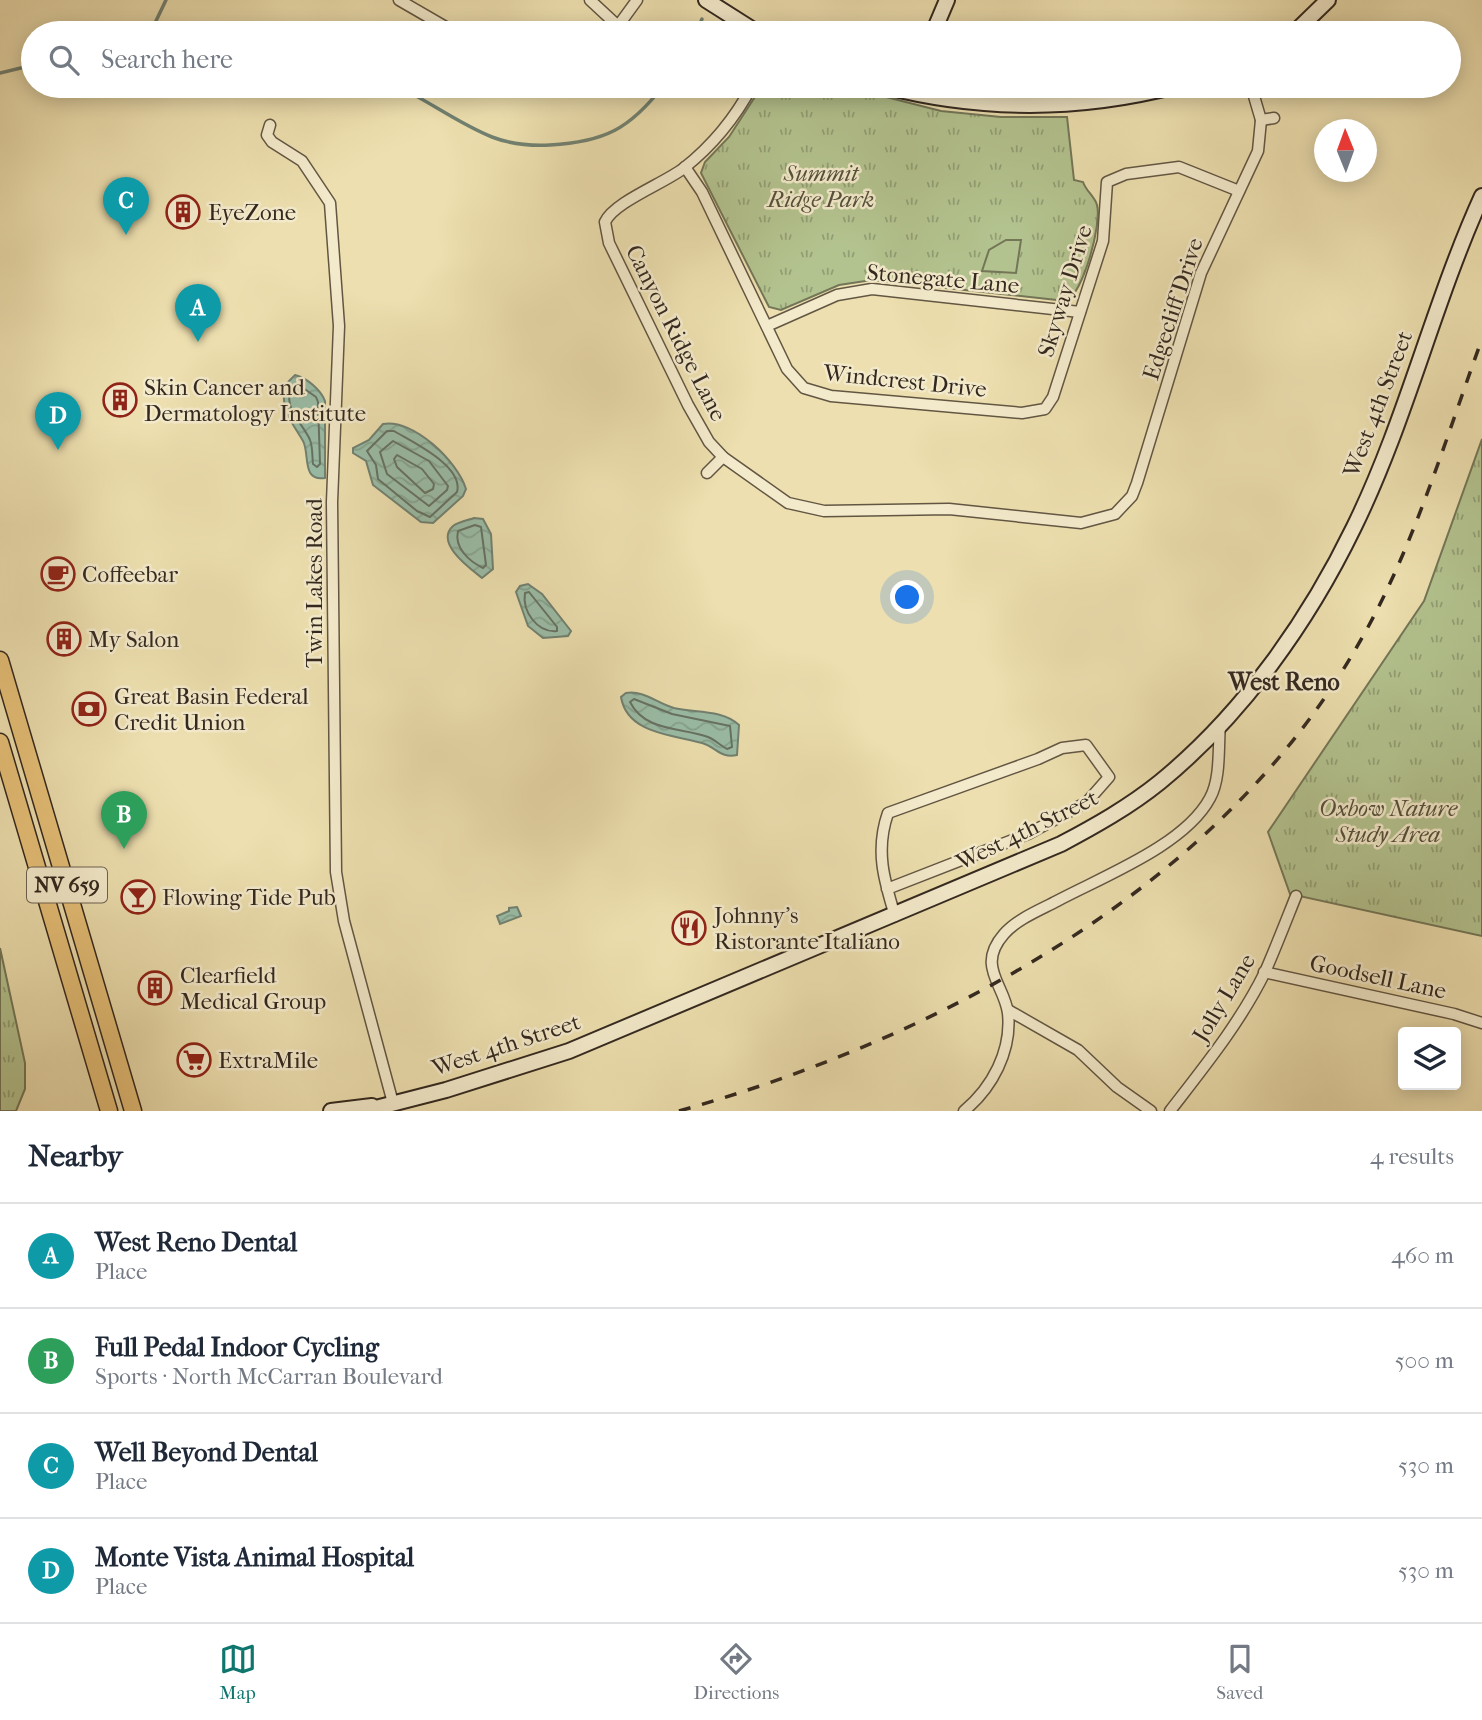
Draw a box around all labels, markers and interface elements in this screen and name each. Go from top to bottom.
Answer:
search box [21,21,1461,98]
icon: search [45,41,83,79]
text: Search here [101,44,233,75]
north arrow [1314,119,1377,182]
park label: Summit Ridge Park [766,160,874,213]
pin: C [103,177,149,235]
building icon: EyeZone [164,193,202,231]
place label: EyeZone [208,199,296,226]
street label: Skyway Drive [1032,222,1098,360]
street label: Edgecliff Drive [1137,234,1209,384]
street label: Canyon Ridge Lane [620,240,732,426]
street label: Stonegate Lane [866,259,1020,299]
pin: A [175,284,221,342]
street label: West 4th Street [1337,327,1418,482]
street label: Windcrest Drive [821,359,988,403]
place label: Skin Cancer and Dermatology Institute [144,374,366,427]
building icon: Skin Cancer and Dermatology Institute [101,381,139,419]
pin: D [35,392,81,450]
street label: Twin Lakes Road [301,498,328,668]
cafe icon: Coffeebar [39,555,77,593]
place label: Coffeebar [82,561,178,588]
your location [890,580,924,614]
building icon: My Salon [45,620,83,658]
place label: My Salon [88,626,180,653]
district label: West Reno [1227,668,1340,696]
place label: Great Basin Federal Credit Union [114,683,309,736]
bank icon: Great Basin Federal Credit Union [70,690,108,728]
street label: West 4th Street [951,784,1102,876]
pin: B [101,791,147,849]
park label: Oxbow Nature Study Area [1319,795,1458,848]
road number: NV 659 [27,868,107,903]
bar icon: Flowing Tide Pub [119,878,157,916]
place label: Flowing Tide Pub [162,884,336,911]
place label: Johnny's Ristorante Italiano [712,902,900,955]
restaurant icon: Johnny's Ristorante Italiano [670,909,708,947]
street label: Jolly Lane [1186,949,1261,1049]
street label: Goodsell Lane [1307,949,1449,1005]
place label: Clearfield Medical Group [180,962,326,1015]
building icon: Clearfield Medical Group [136,969,174,1007]
street label: West 4th Street [427,1008,584,1082]
map controls [1398,1027,1461,1090]
button: layers [1398,1027,1461,1090]
supermarket icon: ExtraMile [175,1041,213,1079]
place label: ExtraMile [218,1047,318,1074]
text: Nearby [28,1139,123,1174]
text: 4 results [1370,1143,1454,1170]
text: West Reno Dental [95,1227,297,1258]
text: A [44,1242,58,1269]
text: 460 m [1391,1242,1454,1269]
text: Place [95,1258,147,1285]
text: Full Pedal Indoor Cycling [95,1332,379,1363]
text: B [44,1347,58,1374]
text: 500 m [1395,1347,1454,1374]
text: Sports · North McCarran Boulevard [95,1363,443,1390]
text: Well Beyond Dental [95,1437,318,1468]
text: C [43,1452,59,1479]
text: 530 m [1398,1452,1454,1479]
text: Place [95,1468,147,1495]
text: Monte Vista Animal Hospital [95,1542,414,1573]
text: D [42,1557,60,1584]
text: 530 m [1398,1557,1454,1584]
text: Place [95,1573,147,1600]
tab: Map [219,1640,257,1704]
tab: Directions [694,1640,779,1704]
tab: Saved [1216,1640,1263,1704]

